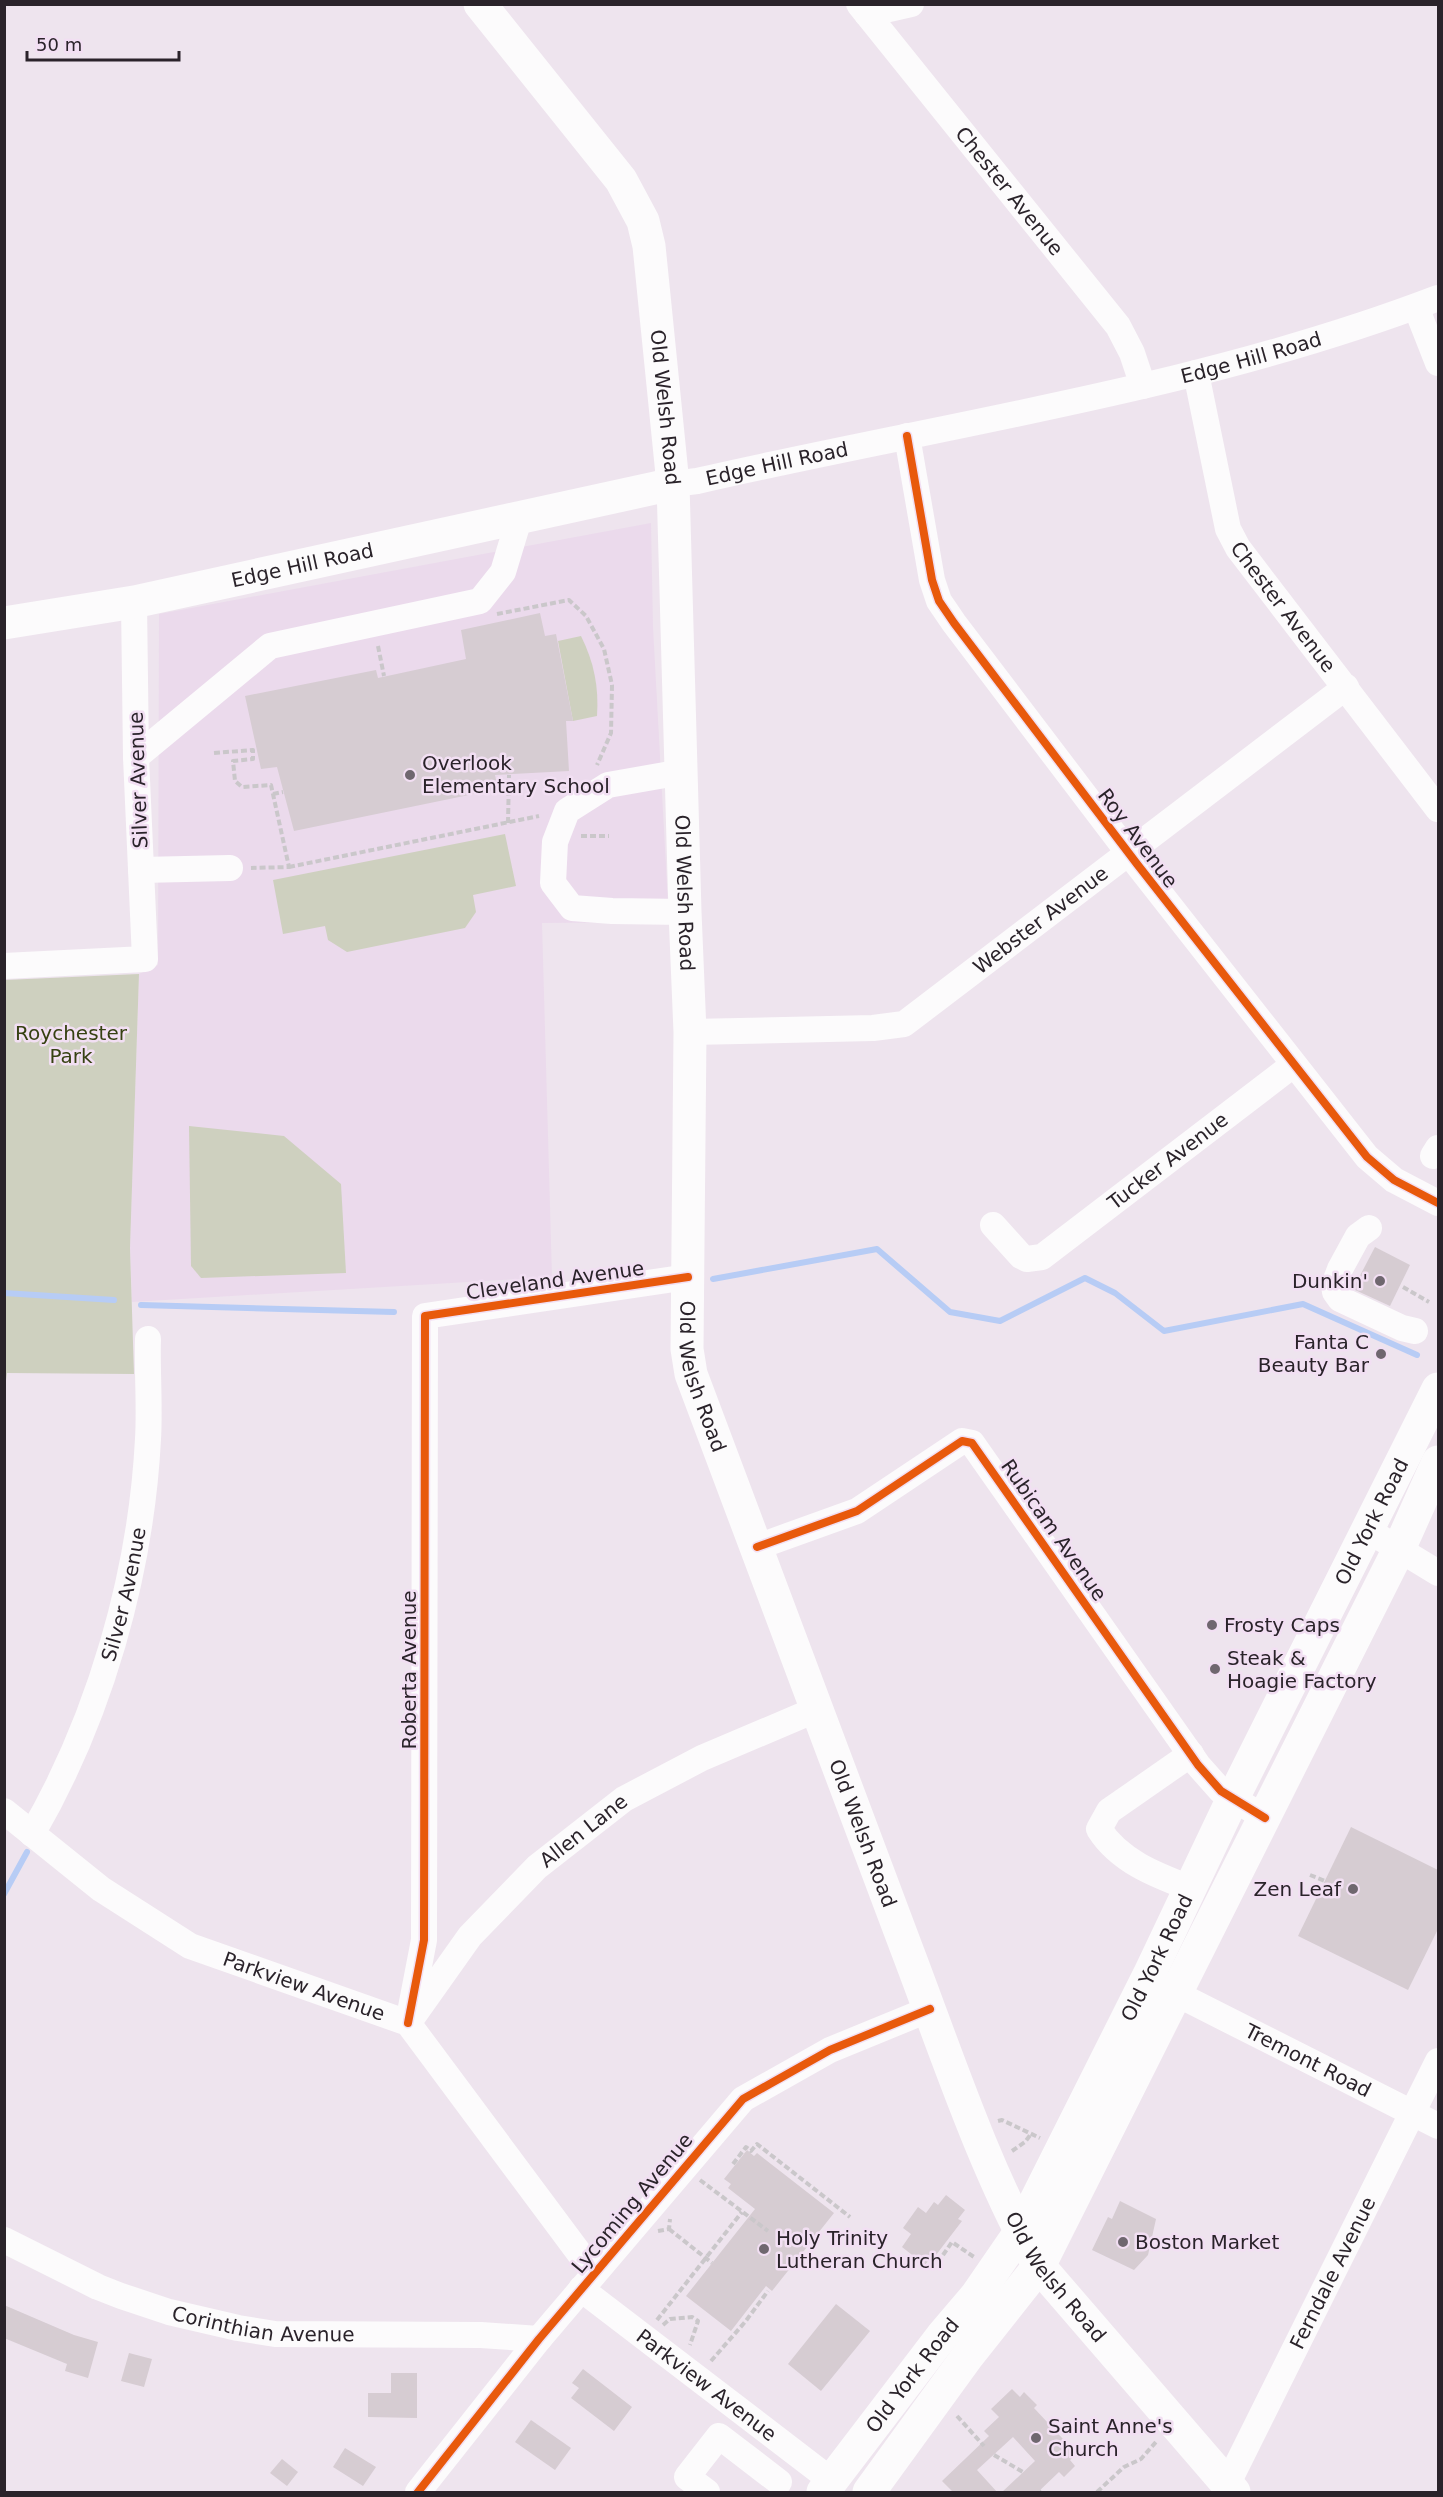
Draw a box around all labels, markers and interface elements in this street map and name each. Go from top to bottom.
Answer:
scale bar [27,24,178,62]
text: 50 m [36,34,82,55]
street label: Chester Avenue [950,122,1068,260]
street label: Edge Hill Road [1178,327,1324,388]
street label: Old Welsh Road [645,328,685,487]
street label: Edge Hill Road [703,437,850,491]
street label: Chester Avenue [1225,537,1341,677]
street label: Edge Hill Road [229,538,376,592]
street label: Silver Avenue [124,711,152,849]
place label: Overlook Elementary School [422,751,610,798]
marker: Overlook Elementary School [403,768,417,782]
street label: Roy Avenue [1093,784,1183,892]
street label: Old Welsh Road [670,814,699,972]
street label: Webster Avenue [968,861,1113,979]
park label: Roychester Park [15,1021,128,1068]
street label: Tucker Avenue [1102,1107,1233,1215]
street label: Cleveland Avenue [464,1256,646,1304]
place label: Dunkin' [1292,1269,1368,1293]
marker: Dunkin' [1373,1274,1387,1288]
street label: Old Welsh Road [674,1300,731,1455]
place label: Fanta C Beauty Bar [1258,1330,1370,1377]
marker: Fanta C Beauty Bar [1374,1347,1388,1361]
street label: Old York Road [1330,1454,1413,1589]
street label: Rubicam Avenue [996,1455,1112,1605]
street label: Silver Avenue [96,1525,151,1664]
street label: Roberta Avenue [397,1590,421,1750]
place label: Frosty Caps [1224,1613,1340,1637]
marker: Frosty Caps [1205,1618,1219,1632]
place label: Steak & Hoagie Factory [1227,1646,1377,1693]
marker: Steak & Hoagie Factory [1208,1662,1222,1676]
street label: Old Welsh Road [824,1756,902,1911]
street label: Allen Lane [535,1789,632,1872]
place label: Zen Leaf [1254,1877,1342,1901]
marker: Zen Leaf [1346,1882,1360,1896]
street label: Old York Road [1116,1890,1198,2025]
street label: Parkview Avenue [220,1947,388,2026]
street label: Tremont Road [1240,2018,1375,2102]
street label: Lycoming Avenue [566,2128,698,2278]
street label: Ferndale Avenue [1285,2193,1381,2353]
street label: Old Welsh Road [1001,2208,1111,2347]
place label: Holy Trinity Lutheran Church [776,2226,943,2273]
place label: Boston Market [1135,2230,1279,2254]
marker: Boston Market [1116,2235,1130,2249]
marker: Holy Trinity Lutheran Church [757,2242,771,2256]
street label: Corinthian Avenue [170,2301,355,2346]
street label: Old York Road [861,2313,964,2437]
street label: Parkview Avenue [632,2324,781,2446]
place label: Saint Anne's Church [1048,2414,1173,2461]
marker: Saint Anne's Church [1029,2431,1043,2445]

